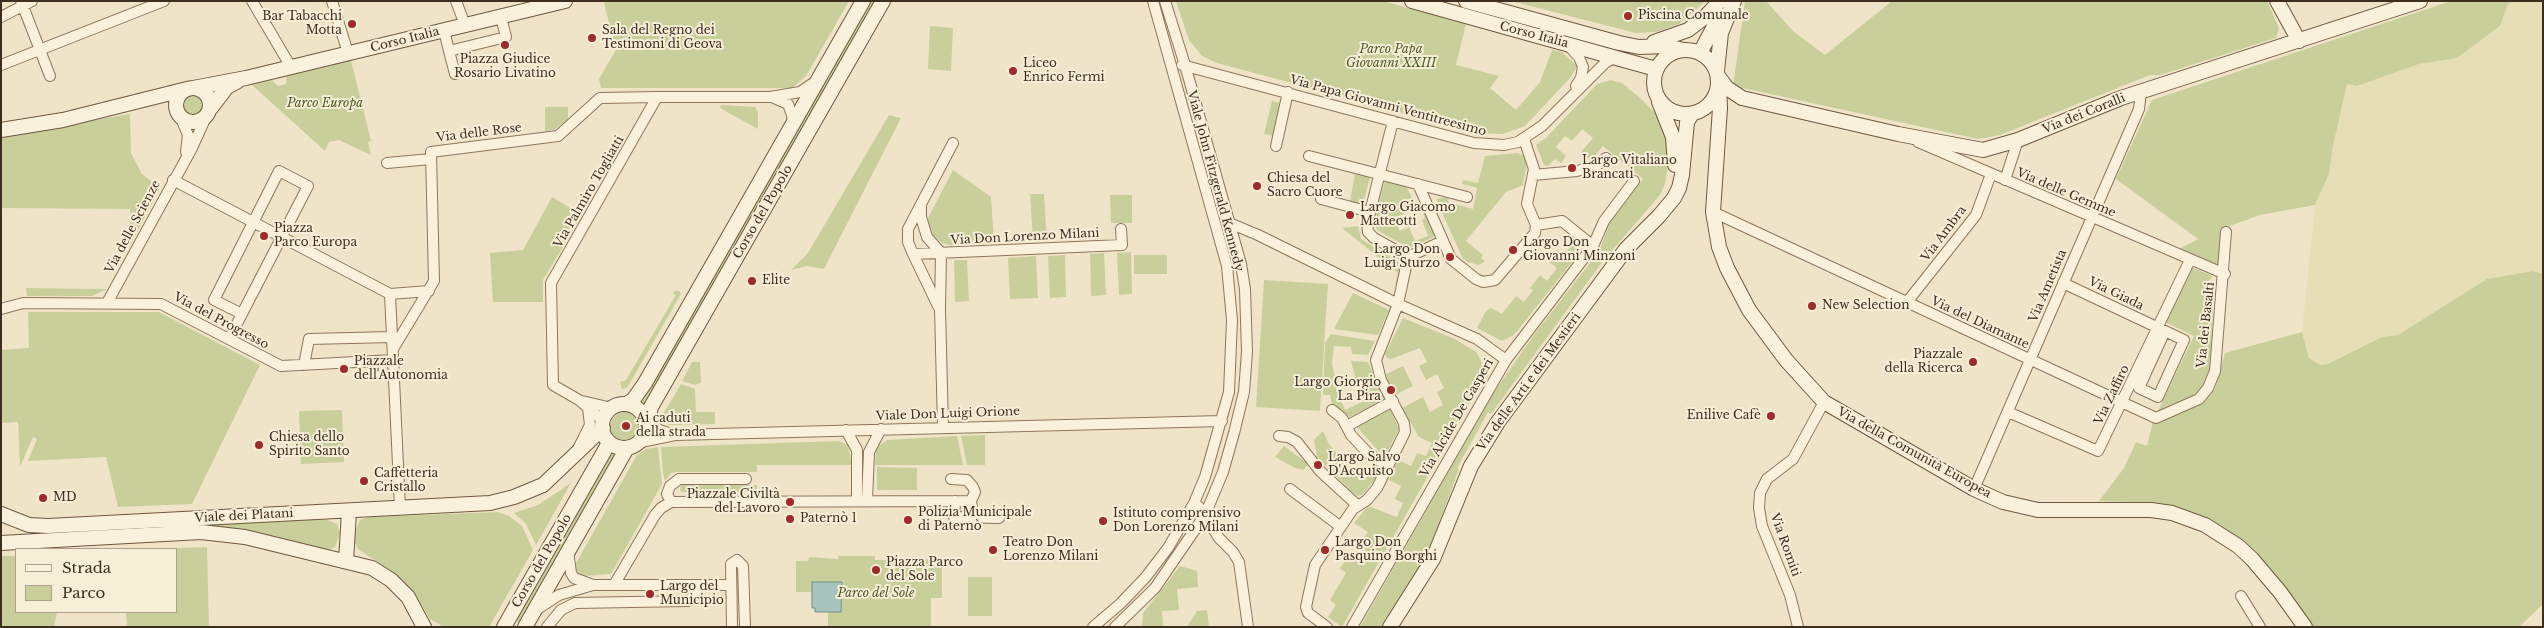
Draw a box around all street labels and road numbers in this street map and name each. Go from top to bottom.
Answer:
street label: Corso Italia [1498,19,1570,51]
street label: Corso Italia [369,24,441,56]
street label: Via Papa Giovanni Ventitreesimo [1288,73,1488,139]
street label: Viale John Fitzgerald Kennedy [1184,89,1246,273]
street label: Via dei Coralli [2041,91,2127,137]
street label: Via delle Rose [435,121,523,145]
street label: Via Palmiro Togliatti [551,133,627,251]
street label: Corso del Popolo [730,163,796,261]
street label: Via delle Gemme [2014,166,2118,220]
street label: Via delle Scienze [102,178,164,276]
street label: Via Ambra [1918,203,1970,265]
street label: Via Don Lorenzo Milani [950,226,1100,248]
street label: Via Ametista [2026,247,2070,325]
street label: Via Giada [2086,275,2146,313]
street label: Via dei Basalti [2194,281,2218,369]
street label: Via del Progresso [171,290,271,352]
street label: Via del Diamante [1929,294,2031,352]
street label: Via delle Arti e dei Mestieri [1474,310,1584,454]
street label: Via Alcide De Gasperi [1417,356,1497,480]
street label: Via Zaffiro [2091,363,2133,427]
street label: Viale Don Luigi Orione [876,404,1020,424]
street label: Via della Comunità Europea [1835,405,1993,501]
street label: Viale dei Platani [194,506,294,526]
street label: Via Romiti [1767,511,1803,579]
street label: Corso del Popolo [509,512,575,610]

